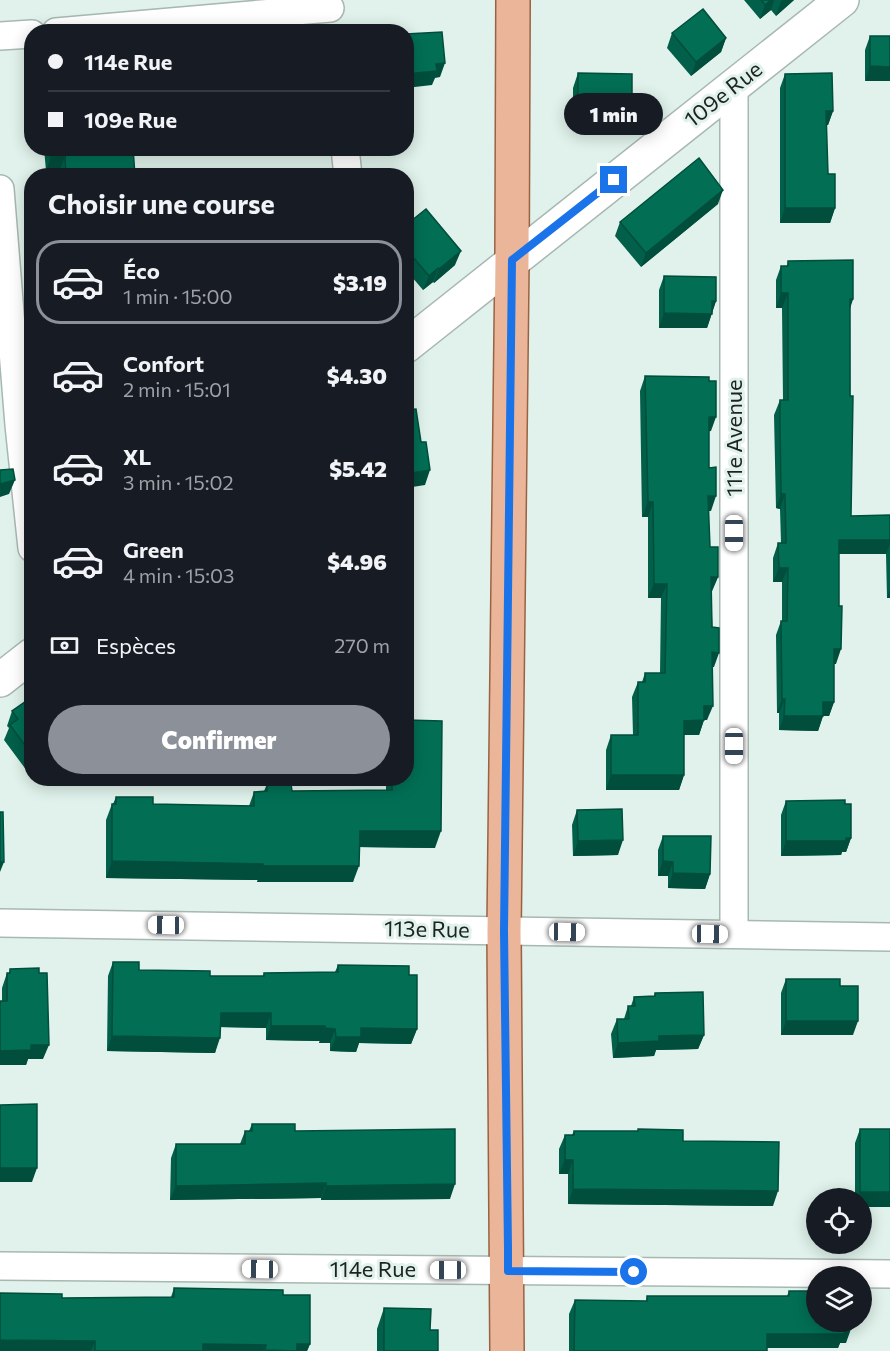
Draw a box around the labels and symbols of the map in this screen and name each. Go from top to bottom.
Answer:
street label: 109e Rue [678,55,767,132]
callout: 1 min [564,93,664,135]
route end [600,166,627,193]
street label: 111e Avenue [720,379,747,497]
car [725,515,743,551]
car [725,728,743,764]
street label: 113e Rue [384,914,470,943]
car [148,916,184,934]
car [549,923,585,941]
car [692,925,728,943]
street label: 114e Rue [330,1255,416,1282]
route start [620,1258,647,1285]
car [242,1260,278,1278]
car [430,1261,466,1279]

